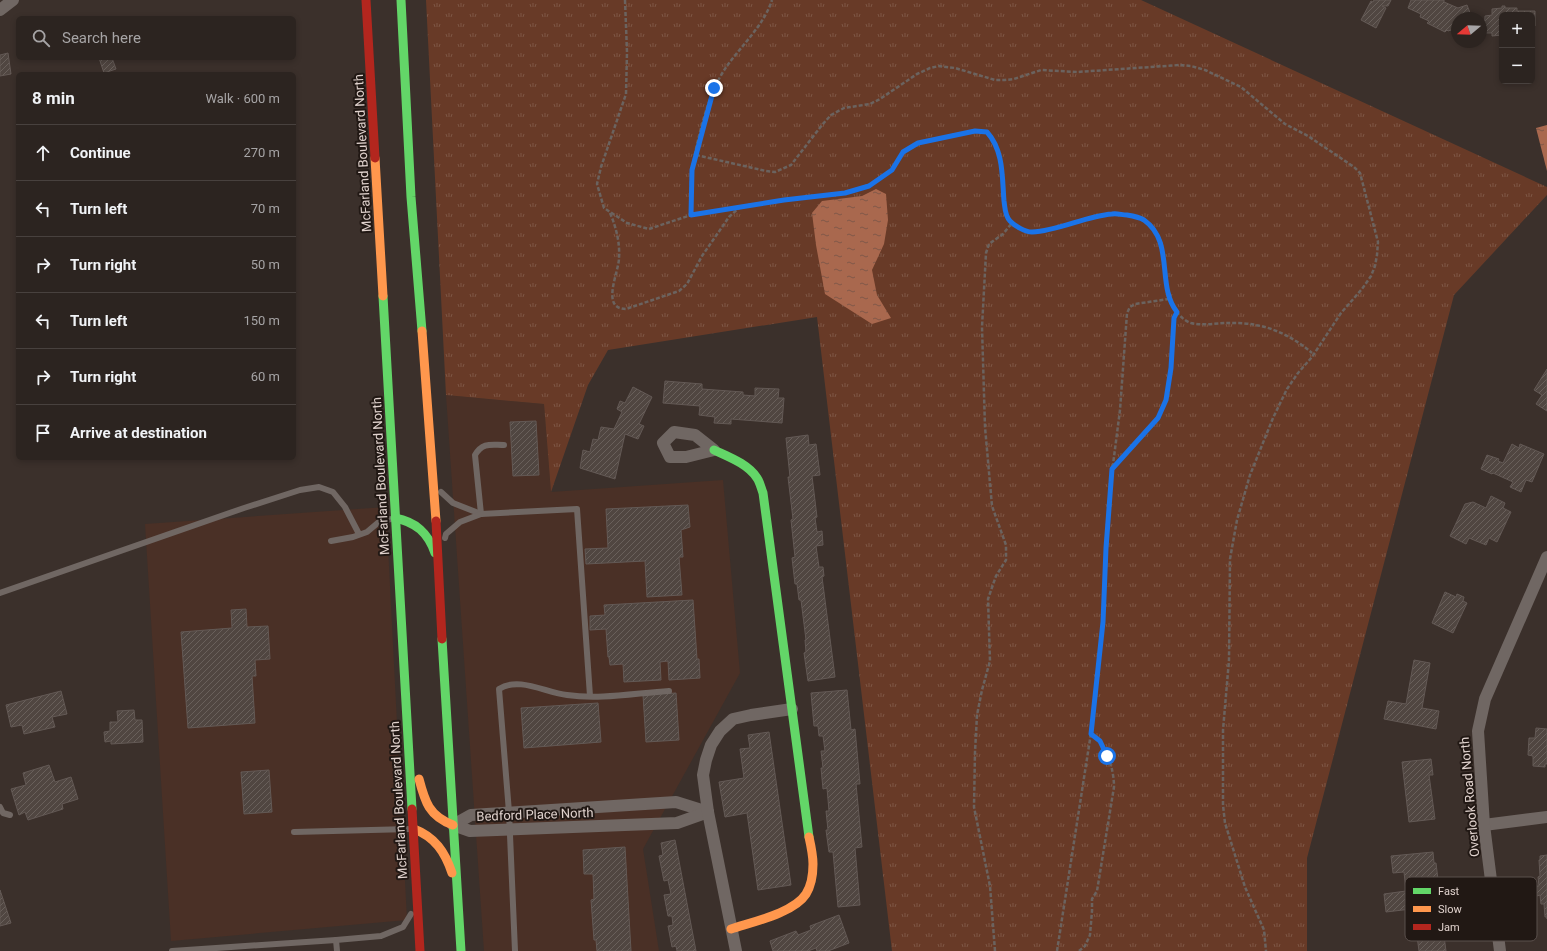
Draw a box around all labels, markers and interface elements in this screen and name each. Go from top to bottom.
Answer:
north arrow [1451,12,1487,48]
map controls [1499,12,1535,84]
button: + [1499,12,1535,48]
search box [16,16,296,60]
icon: search [30,27,52,49]
text: Search here [62,29,141,47]
button: − [1499,48,1535,84]
street label: McFarland Boulevard North [351,74,374,232]
route end [705,79,723,97]
text: 8 min [32,88,75,108]
text: Walk · 600 m [205,91,280,106]
icon: ahead [32,142,54,164]
text: Continue [70,144,131,162]
text: 270 m [243,145,280,160]
icon: left [32,198,54,220]
text: Turn left [70,200,127,218]
text: 70 m [251,201,280,216]
icon: right [32,254,54,276]
text: Turn right [70,256,136,274]
text: 50 m [251,257,280,272]
icon: left [32,310,54,332]
text: Turn left [70,312,127,330]
text: 150 m [243,313,280,328]
icon: right [32,366,54,388]
text: Turn right [70,368,136,386]
text: 60 m [251,369,280,384]
street label: McFarland Boulevard North [369,397,392,555]
icon: arrive [32,422,54,444]
text: Arrive at destination [70,424,207,442]
street label: McFarland Boulevard North [387,721,410,879]
street label: Overlook Road North [1457,736,1482,857]
route start [1098,747,1116,765]
street label: Bedford Place North [476,805,594,824]
legend [1405,877,1537,941]
text: Fast [1438,885,1460,898]
text: Slow [1438,903,1462,916]
text: Jam [1438,921,1460,934]

